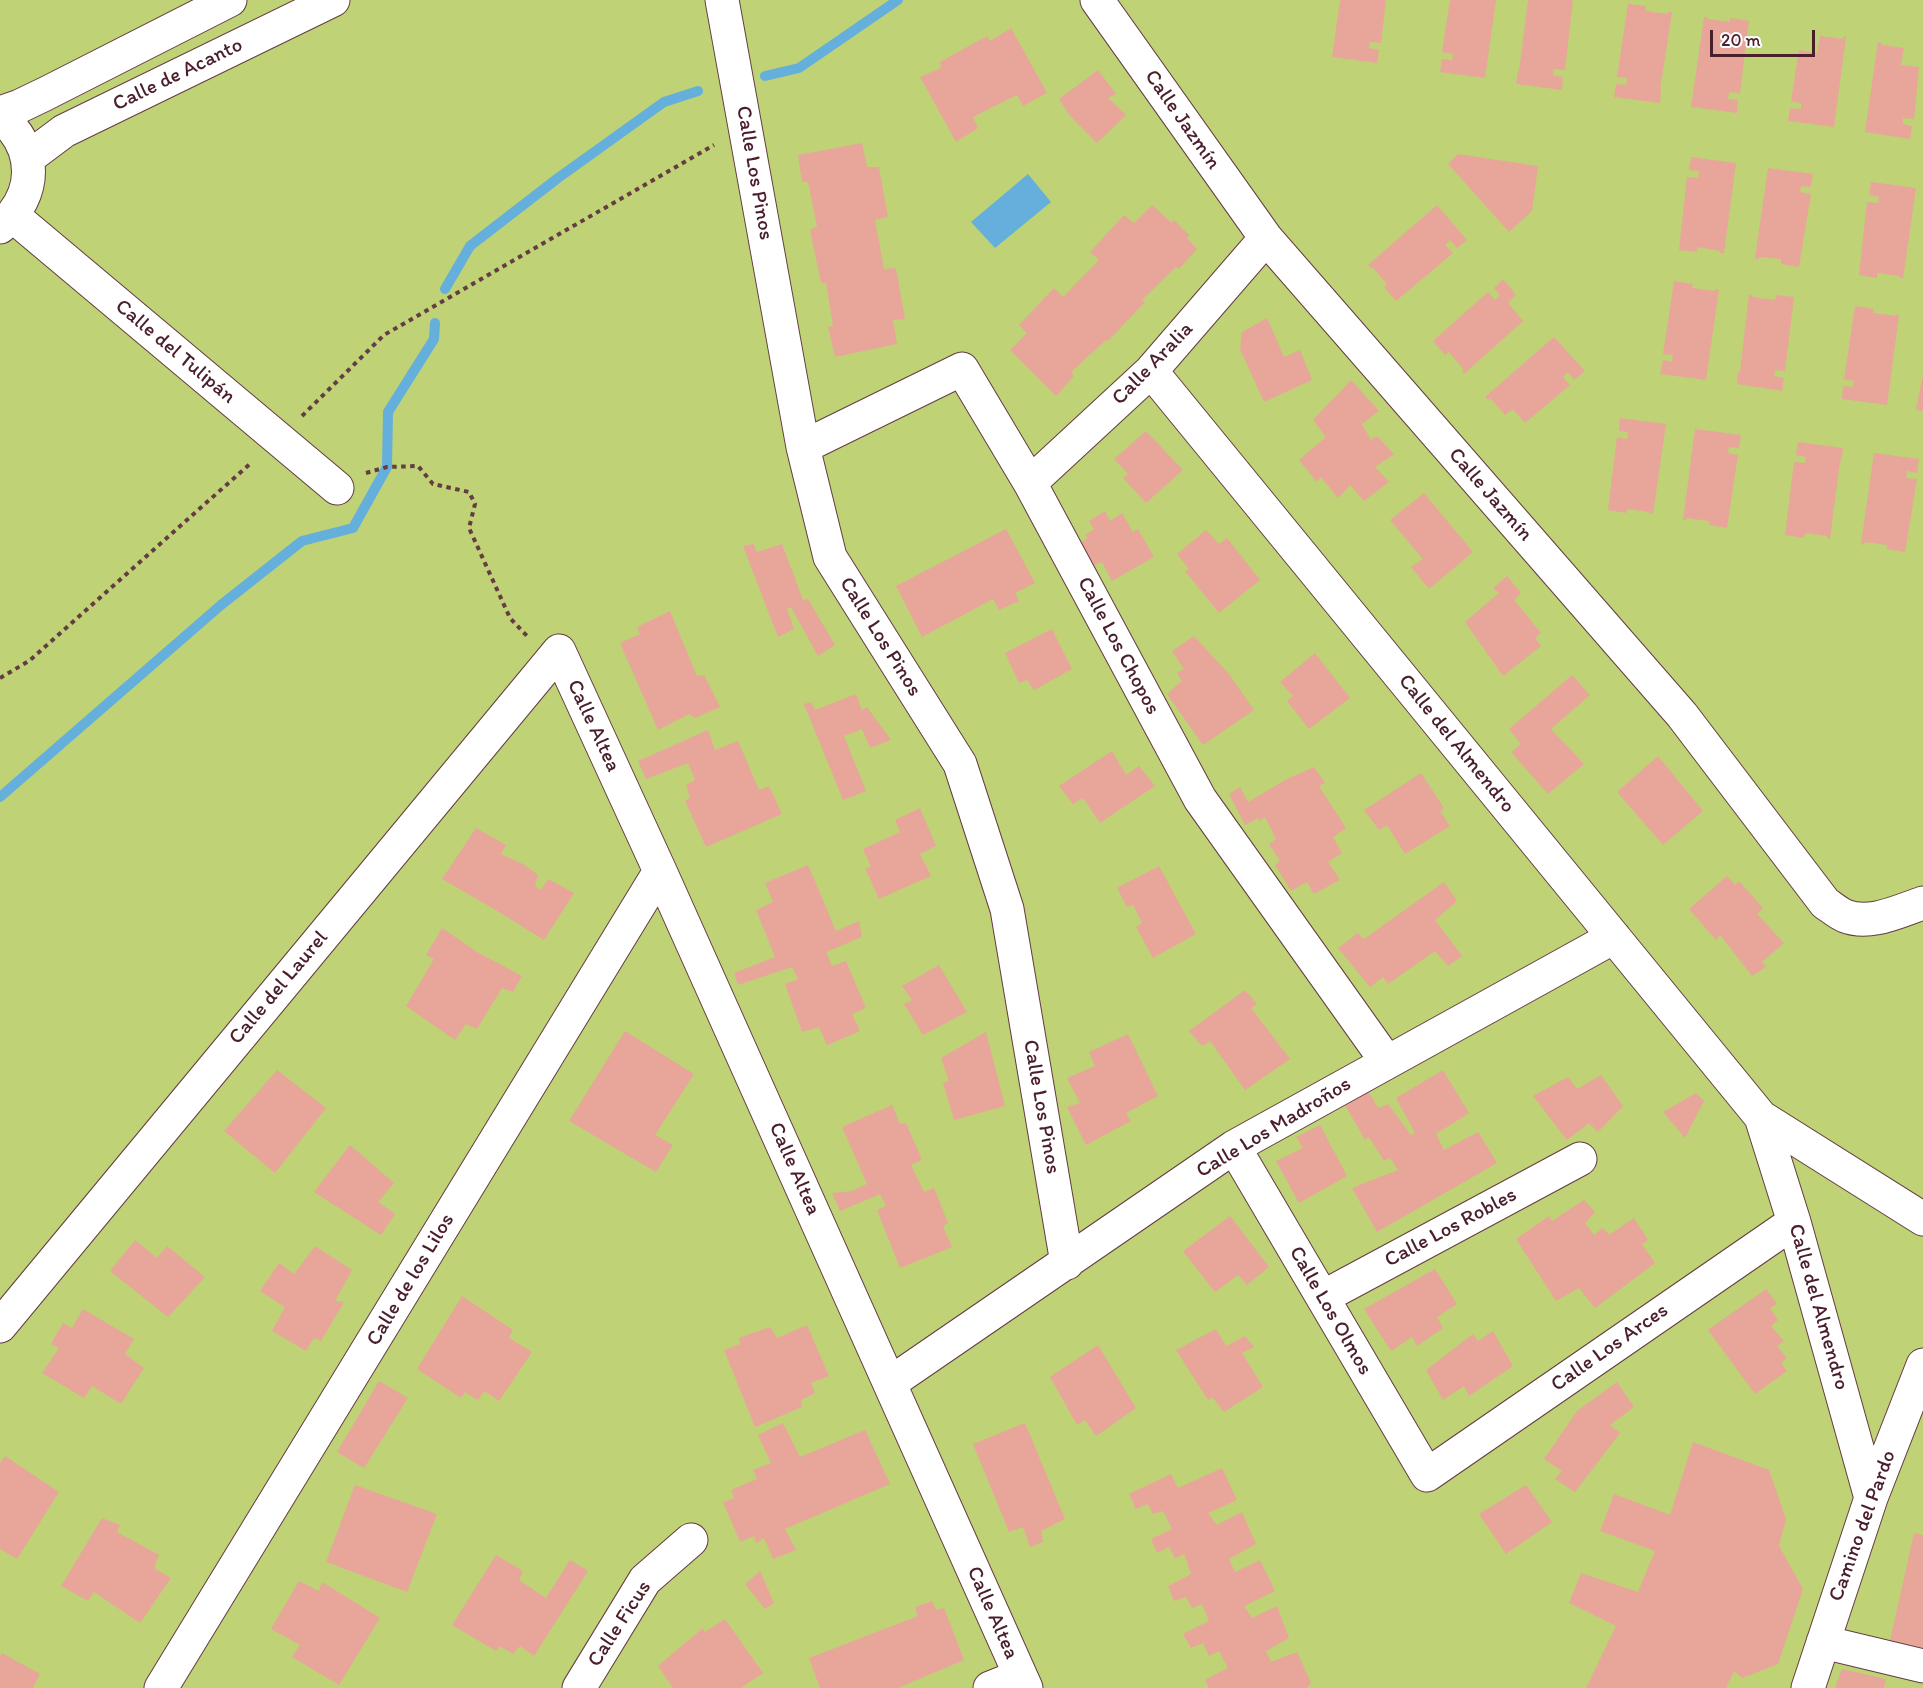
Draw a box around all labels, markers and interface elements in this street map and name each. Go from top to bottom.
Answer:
scale bar [1713,18,1818,56]
text: 20 m [1721,29,1761,51]
street label: Calle de Acanto [109,33,247,117]
street label: Calle Jazmín [1138,65,1226,175]
street label: Calle Los Pinos [730,104,778,242]
street label: Calle del Tulipán [110,294,240,410]
street label: Calle Aralia [1107,317,1199,411]
street label: Calle Jazmín [1443,443,1537,547]
street label: Calle Los Pinos [833,573,927,701]
street label: Calle Los Chopos [1071,573,1165,719]
street label: Calle del Almendro [1392,669,1520,819]
street label: Calle Altea [561,676,625,776]
street label: Calle del Laurel [224,926,334,1050]
street label: Calle Los Pinos [1017,1038,1065,1176]
street label: Calle Los Madroños [1192,1072,1356,1184]
street label: Calle Altea [762,1119,826,1219]
street label: Calle Los Robles [1381,1183,1521,1273]
street label: Calle de los Lilos [362,1209,460,1351]
street label: Calle del Almendro [1782,1221,1854,1393]
street label: Calle Los Olmos [1283,1242,1377,1380]
street label: Calle Los Arces [1547,1298,1673,1398]
street label: Camino del Pardo [1824,1447,1902,1605]
street label: Calle Altea [960,1563,1024,1663]
street label: Calle Ficus [583,1576,657,1672]

